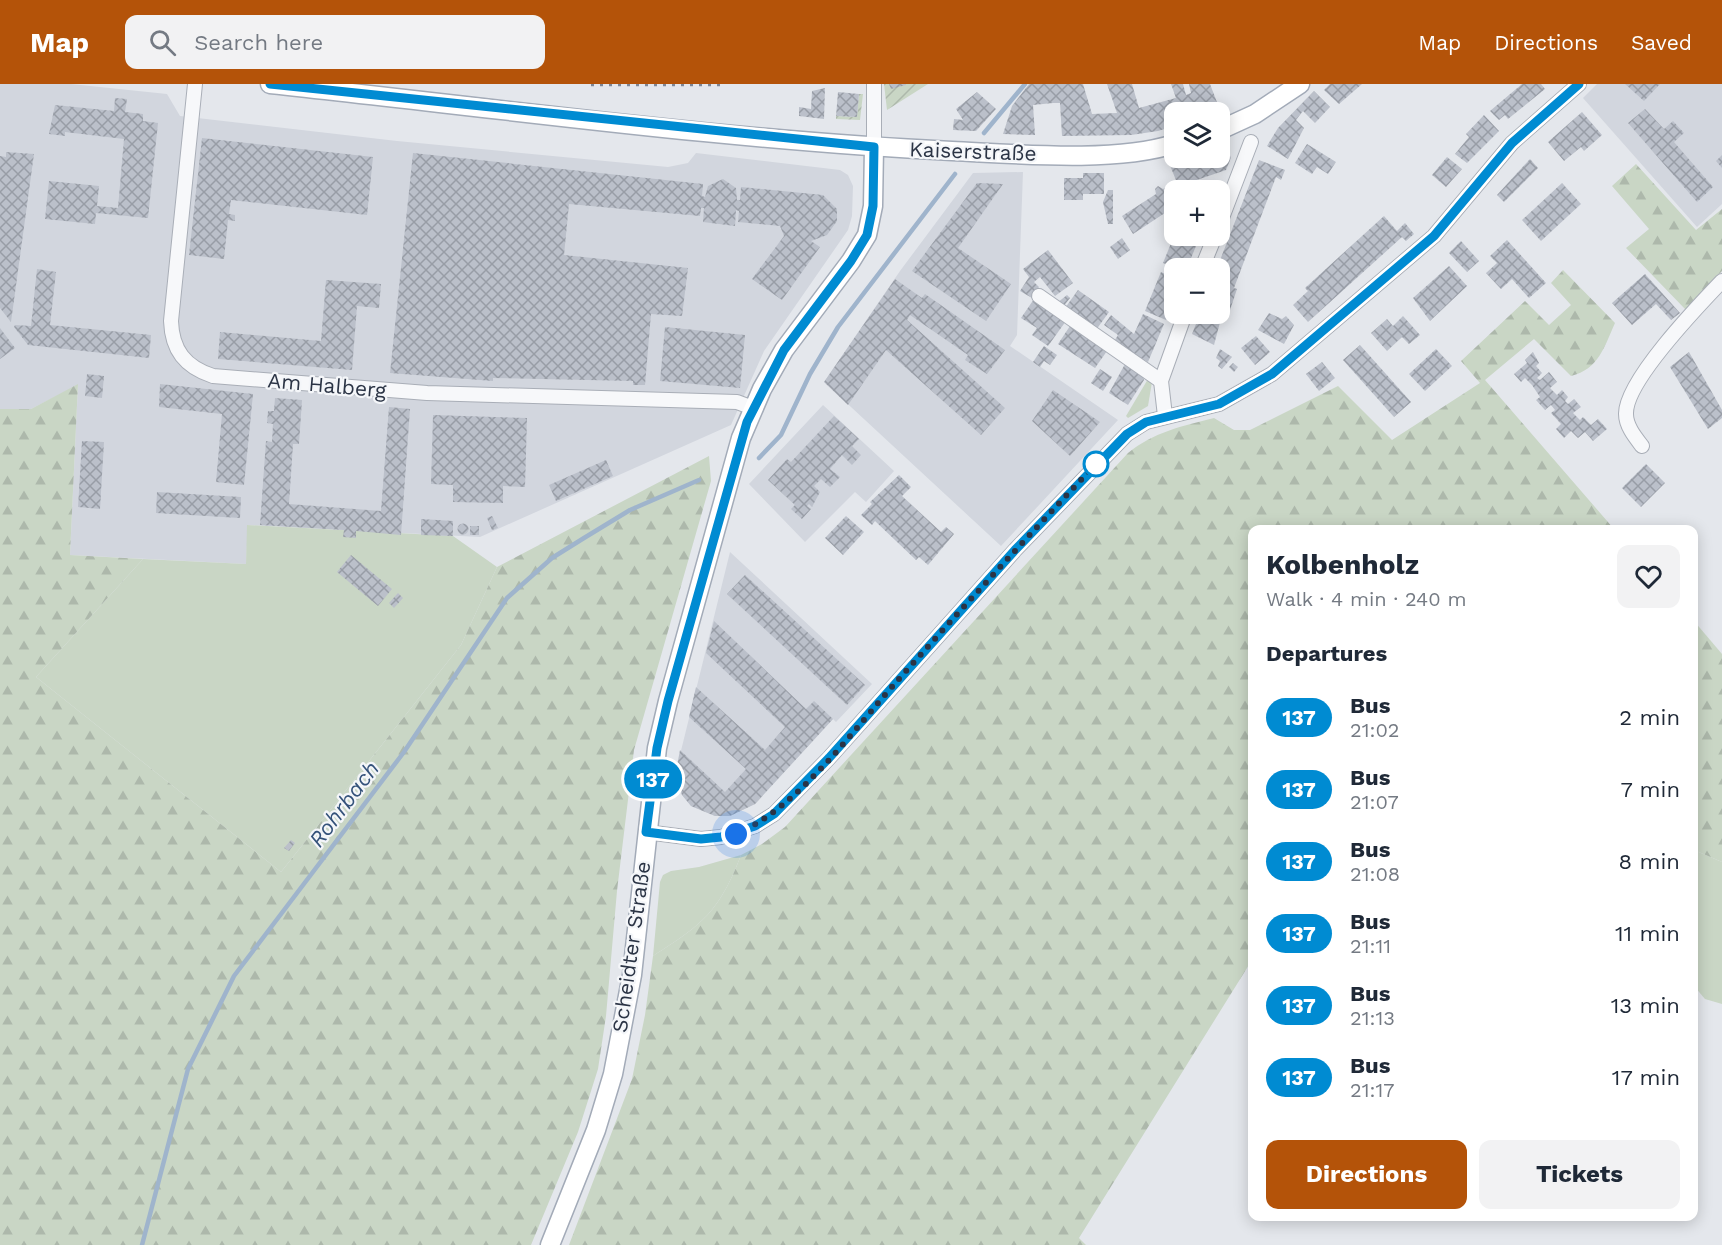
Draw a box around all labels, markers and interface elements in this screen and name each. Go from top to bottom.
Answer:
search box [125,15,545,69]
text: Map [30,26,89,59]
icon: search [146,26,179,59]
text: Search here [194,30,323,55]
text: Map [1418,30,1461,55]
text: Directions [1494,30,1598,55]
text: Saved [1631,30,1692,55]
map controls [1164,102,1230,324]
button: layers [1164,102,1230,168]
street label: Kaiserstraße [909,136,1037,166]
button: + [1164,180,1230,246]
button: − [1164,258,1230,324]
street label: Am Halberg [267,367,388,403]
unlabelled marker [1083,451,1109,477]
button: heart [1617,545,1680,608]
text: Kolbenholz [1266,548,1419,581]
text: Walk · 4 min · 240 m [1266,587,1466,611]
text: Departures [1266,641,1387,666]
text: Bus [1350,693,1390,718]
text: 137 [1282,705,1316,730]
text: 2 min [1619,705,1680,730]
text: 21:02 [1350,718,1399,742]
water label: Rohrbach [304,756,384,852]
line badge: 137 [618,760,688,798]
text: Bus [1350,765,1390,790]
text: 137 [636,767,670,792]
text: 137 [1282,777,1316,802]
text: 7 min [1620,777,1680,802]
text: 21:07 [1350,790,1399,814]
your location [721,819,751,849]
text: Bus [1350,837,1390,862]
text: 137 [1282,849,1316,874]
text: 8 min [1619,849,1680,874]
street label: Scheidter Straße [607,860,655,1034]
text: 21:08 [1350,862,1400,886]
text: Bus [1350,909,1390,934]
text: 137 [1282,921,1316,946]
text: 11 min [1615,921,1680,946]
text: 21:11 [1350,934,1391,958]
text: Bus [1350,981,1390,1006]
text: 137 [1282,993,1316,1018]
text: 13 min [1611,993,1680,1018]
text: 21:13 [1350,1006,1395,1030]
text: Bus [1350,1053,1390,1078]
text: 137 [1282,1065,1316,1090]
text: 17 min [1612,1065,1680,1090]
text: 21:17 [1350,1078,1394,1102]
button: Directions [1266,1140,1467,1209]
button: Tickets [1479,1140,1680,1209]

